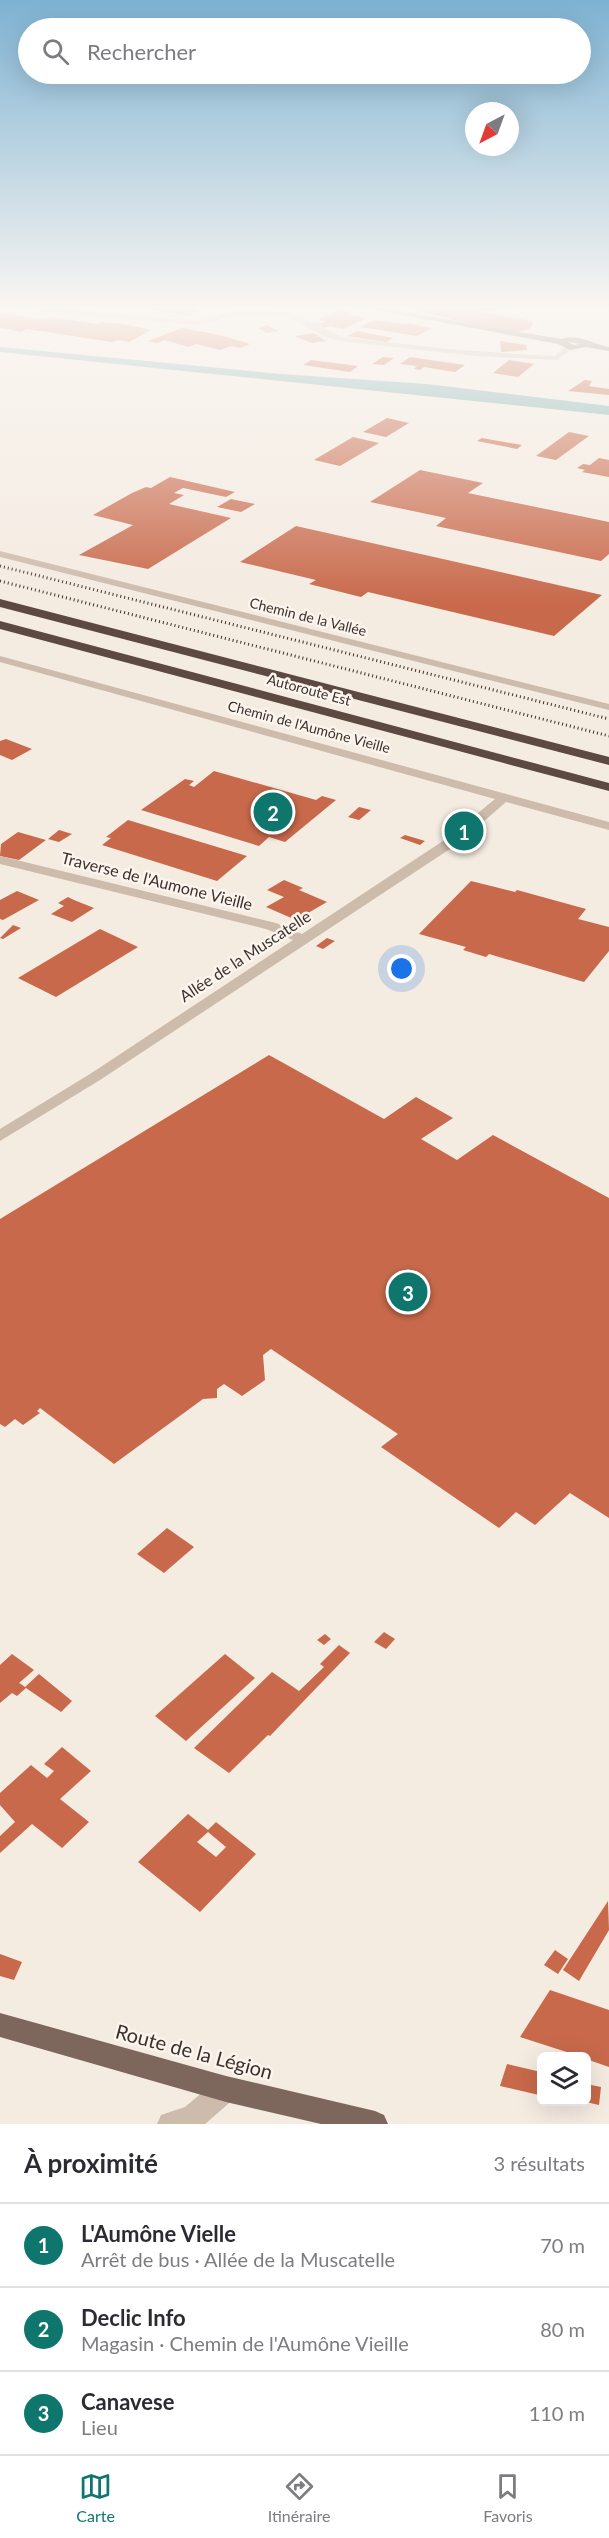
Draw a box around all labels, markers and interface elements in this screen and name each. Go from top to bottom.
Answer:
search box [18,18,591,84]
icon: search [39,35,72,68]
text: Rechercher [87,38,196,65]
north arrow [465,102,519,156]
street label: Chemin de la Vallée [248,594,368,639]
street label: Autoroute Est [266,670,353,709]
street label: Chemin de l'Aumône Vieille [226,697,392,756]
pin: 2 [254,790,292,834]
pin: 1 [444,808,484,854]
street label: Traverse de l'Aumone Vieille [60,848,255,913]
street label: Allée de la Muscatelle [175,906,314,1005]
your location [387,954,416,983]
pin: 3 [388,1270,428,1314]
street label: Route de la Légion [113,2019,275,2084]
map controls [537,2052,591,2106]
button: layers [537,2052,591,2106]
text: À proximité [24,2147,158,2179]
text: 3 résultats [494,2151,585,2175]
text: L'Aumône Vielle [81,2220,236,2247]
text: 1 [38,2233,49,2257]
text: 70 m [540,2233,585,2257]
text: Arrêt de bus · Allée de la Muscatelle [81,2247,395,2271]
text: Declic Info [81,2304,186,2331]
text: 2 [38,2317,49,2341]
text: 80 m [540,2317,585,2341]
text: Magasin · Chemin de l'Aumône Vieille [81,2331,409,2355]
text: Canavese [81,2388,174,2415]
text: 3 [38,2401,49,2425]
text: 110 m [529,2401,585,2425]
text: Lieu [81,2415,118,2439]
tab: Carte [76,2470,115,2525]
tab: Itinéraire [268,2470,331,2525]
tab: Favoris [483,2470,533,2525]

